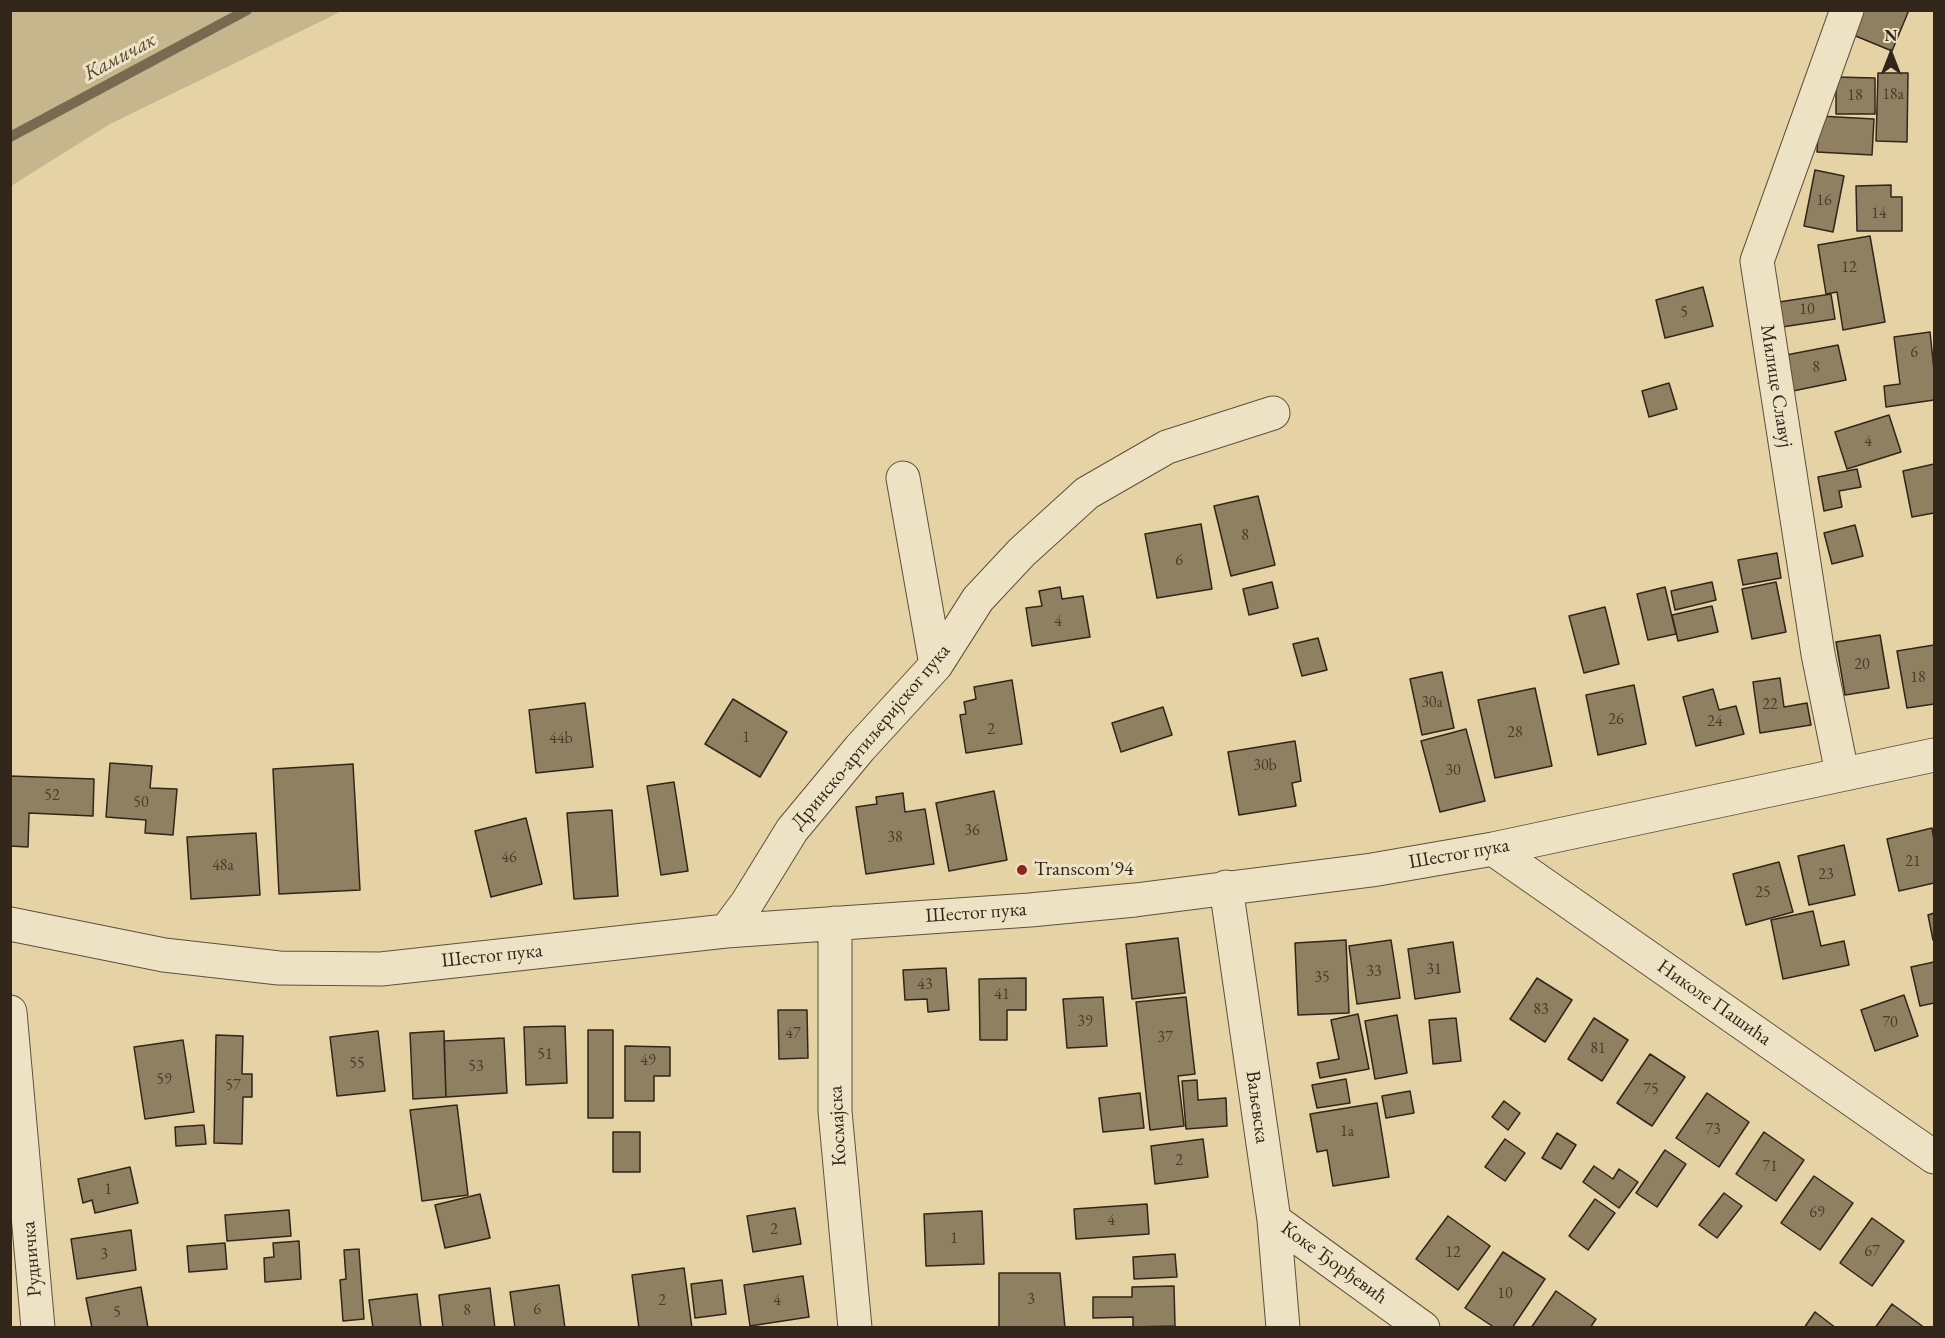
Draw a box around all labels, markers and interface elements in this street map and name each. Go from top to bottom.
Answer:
north arrow [1861,24,1921,84]
text: N [1885,25,1897,46]
water label: Камичак [80,28,160,86]
house number: 18a [1882,85,1904,105]
house number: 18 [1847,86,1863,106]
house number: 16 [1816,191,1832,211]
house number: 14 [1871,204,1887,224]
house number: 12 [1841,258,1857,278]
house number: 10 [1799,300,1815,320]
house number: 5 [1680,303,1688,323]
street label: Милице Славуј [1754,323,1798,449]
house number: 6 [1910,343,1918,363]
house number: 8 [1812,358,1820,378]
house number: 4 [1864,432,1872,452]
house number: 8 [1241,526,1249,546]
house number: 6 [1175,551,1183,571]
house number: 4 [1054,612,1062,632]
street label: Дринско-артиљеријског пука [786,639,956,835]
house number: 20 [1854,655,1870,675]
house number: 18 [1910,668,1926,688]
house number: 30a [1421,693,1443,713]
house number: 22 [1762,695,1778,715]
house number: 26 [1608,710,1624,730]
house number: 24 [1707,712,1723,732]
house number: 2 [987,720,995,740]
house number: 28 [1507,723,1523,743]
house number: 1 [742,728,750,748]
house number: 44b [549,729,573,749]
house number: 30b [1253,756,1277,776]
house number: 30 [1445,761,1461,781]
house number: 52 [44,786,60,806]
house number: 50 [133,793,149,813]
house number: 36 [964,821,980,841]
house number: 38 [887,828,903,848]
street label: Шестог пука [1407,833,1511,875]
house number: 46 [501,848,517,868]
house number: 21 [1905,852,1921,872]
house number: 48a [212,856,234,876]
place label: Transcom'94 [1034,858,1133,882]
marker: Transcom'94 [1015,863,1029,877]
house number: 23 [1818,865,1834,885]
house number: 25 [1755,883,1771,903]
street label: Шестог пука [924,897,1028,929]
street label: Шестог пука [440,939,544,973]
street label: Николе Пашића [1652,955,1776,1051]
house number: 31 [1426,960,1442,980]
house number: 33 [1366,962,1382,982]
house number: 35 [1314,968,1330,988]
house number: 43 [917,975,933,995]
house number: 41 [994,985,1010,1005]
house number: 83 [1533,1000,1549,1020]
house number: 39 [1077,1012,1093,1032]
house number: 70 [1882,1013,1898,1033]
house number: 47 [785,1024,801,1044]
house number: 37 [1157,1028,1173,1048]
house number: 81 [1590,1039,1606,1059]
house number: 51 [537,1045,553,1065]
house number: 49 [640,1051,656,1071]
house number: 55 [349,1054,365,1074]
house number: 53 [468,1057,484,1077]
street label: Ваљевска [1240,1069,1274,1145]
house number: 59 [156,1070,172,1090]
house number: 57 [225,1076,241,1096]
house number: 75 [1643,1080,1659,1100]
street label: Космајска [824,1085,852,1167]
house number: 73 [1705,1120,1721,1140]
house number: 1a [1340,1122,1354,1142]
house number: 2 [1175,1151,1183,1171]
house number: 71 [1762,1157,1778,1177]
house number: 1 [104,1180,112,1200]
house number: 69 [1809,1203,1825,1223]
house number: 4 [1107,1211,1115,1231]
street label: Коке Ђорђевић [1276,1216,1392,1310]
street label: Рудничка [17,1220,47,1298]
house number: 2 [770,1220,778,1240]
house number: 1 [950,1229,958,1249]
house number: 67 [1864,1242,1880,1262]
house number: 12 [1445,1243,1461,1263]
house number: 3 [100,1245,108,1265]
house number: 10 [1497,1284,1513,1304]
house number: 3 [1027,1290,1035,1310]
house number: 2 [658,1291,666,1311]
house number: 4 [773,1291,781,1311]
house number: 6 [533,1300,541,1320]
house number: 8 [463,1301,471,1321]
house number: 5 [113,1303,121,1323]

